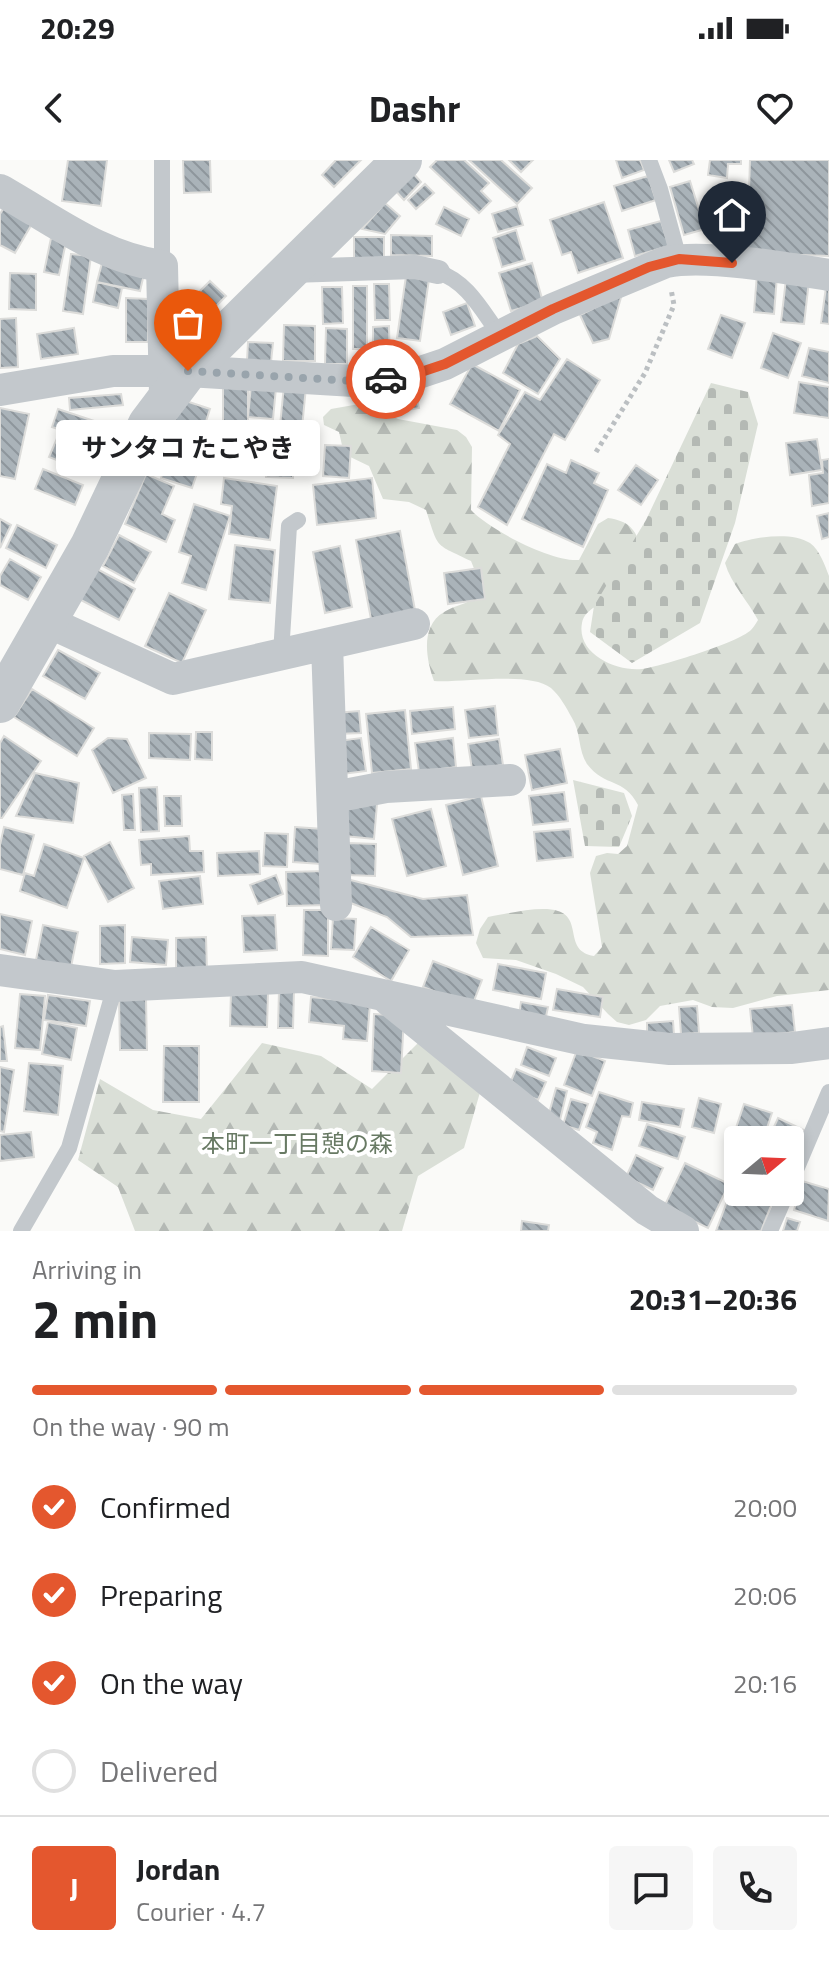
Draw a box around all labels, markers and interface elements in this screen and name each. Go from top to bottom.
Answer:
text: 20:29 [40,5,115,51]
text: Dashr [369,81,460,136]
icon: back [32,86,76,130]
icon: heart [753,86,797,130]
pin [698,181,766,263]
icon: home [710,193,754,237]
pin [154,289,222,371]
icon: bag [166,301,210,345]
courier [346,339,426,419]
icon: car [364,357,408,401]
callout: サンタコ たこやき [56,419,320,475]
text: サンタコ たこやき [81,428,295,467]
park label: 本町一丁目憩の森 [201,1125,393,1161]
north arrow [724,1126,804,1206]
map controls [724,1126,804,1206]
text: Arriving in [32,1250,142,1289]
text: 20:31–20:36 [629,1276,797,1322]
text: 2 min [32,1279,158,1358]
text: On the way · 90 m [32,1407,230,1446]
text: Confirmed [100,1484,231,1530]
icon: check [32,1485,76,1529]
text: 20:00 [733,1488,797,1527]
text: Preparing [100,1572,222,1618]
icon: check [32,1573,76,1617]
text: 20:06 [733,1576,797,1615]
text: On the way [100,1660,243,1706]
icon: check [32,1661,76,1705]
text: 20:16 [733,1664,797,1703]
text: Delivered [100,1748,218,1794]
text: Jordan [136,1846,220,1892]
button: chat [609,1846,693,1930]
button: phone [713,1846,797,1930]
text: J [69,1865,79,1911]
text: Courier · 4.7 [136,1892,266,1931]

